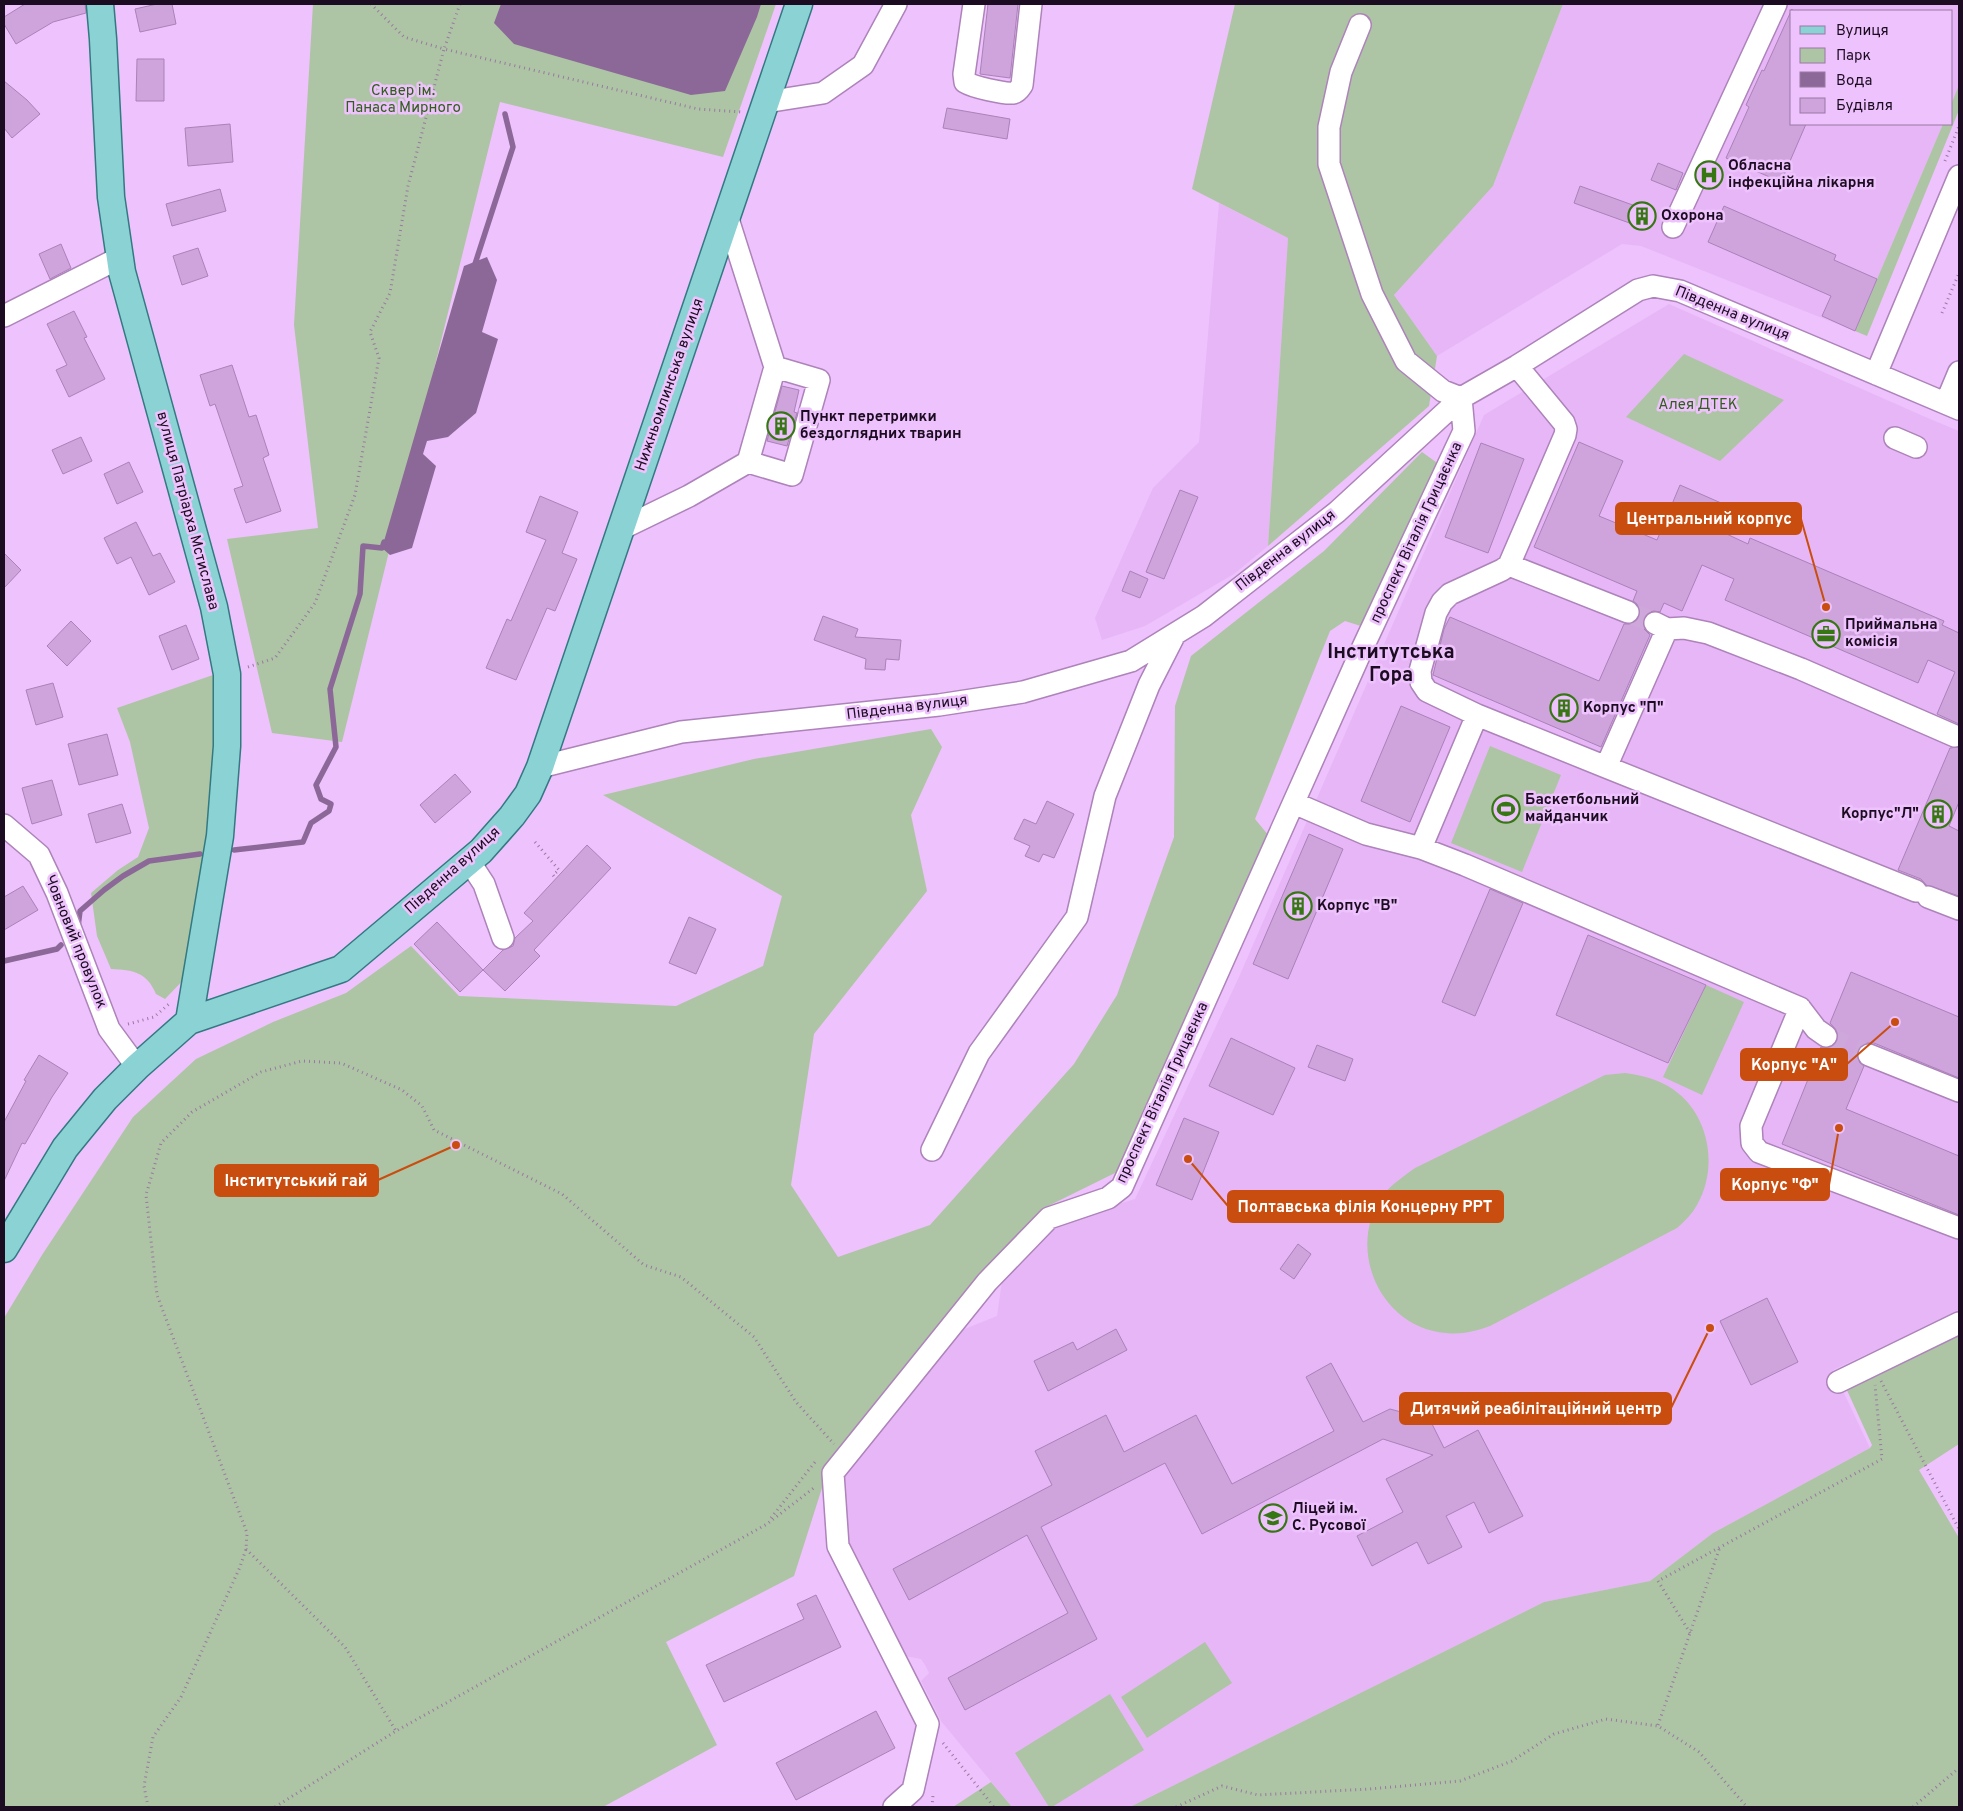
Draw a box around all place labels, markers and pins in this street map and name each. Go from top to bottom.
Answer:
place label: Обласна інфекційна лікарня [1728,157,1875,193]
hospital icon: Обласна інфекційна лікарня [1694,160,1724,190]
building icon: Охорона [1627,201,1657,231]
place label: Охорона [1661,207,1724,226]
place label: Пункт перетримки бездоглядних тварин [800,408,962,444]
building icon: Пункт перетримки бездоглядних тварин [766,411,796,441]
callout: Центральний корпус [1616,503,1801,534]
place label: Приймальна комісія [1845,616,1938,652]
office icon: Приймальна комісія [1811,619,1841,649]
building icon: Корпус "П" [1549,693,1579,723]
place label: Корпус "П" [1583,699,1664,718]
place label: Баскетбольний майданчик [1525,791,1639,827]
sports icon: Баскетбольний майданчик [1491,794,1521,824]
building icon: Корпус"Л" [1923,799,1953,829]
place label: Корпус"Л" [1841,805,1919,824]
building icon: Корпус "В" [1283,891,1313,921]
place label: Корпус "В" [1317,897,1397,916]
callout: Корпус "А" [1741,1049,1847,1080]
callout: Інститутський гай [215,1165,378,1196]
callout: Корпус "Ф" [1721,1169,1829,1200]
callout: Полтавська філія Концерну РРТ [1228,1191,1503,1222]
callout: Дитячий реабілітаційний центр [1400,1393,1671,1424]
place label: Ліцей ім. С. Русової [1292,1500,1366,1536]
school or university icon: Ліцей ім. С. Русової [1258,1503,1288,1533]

